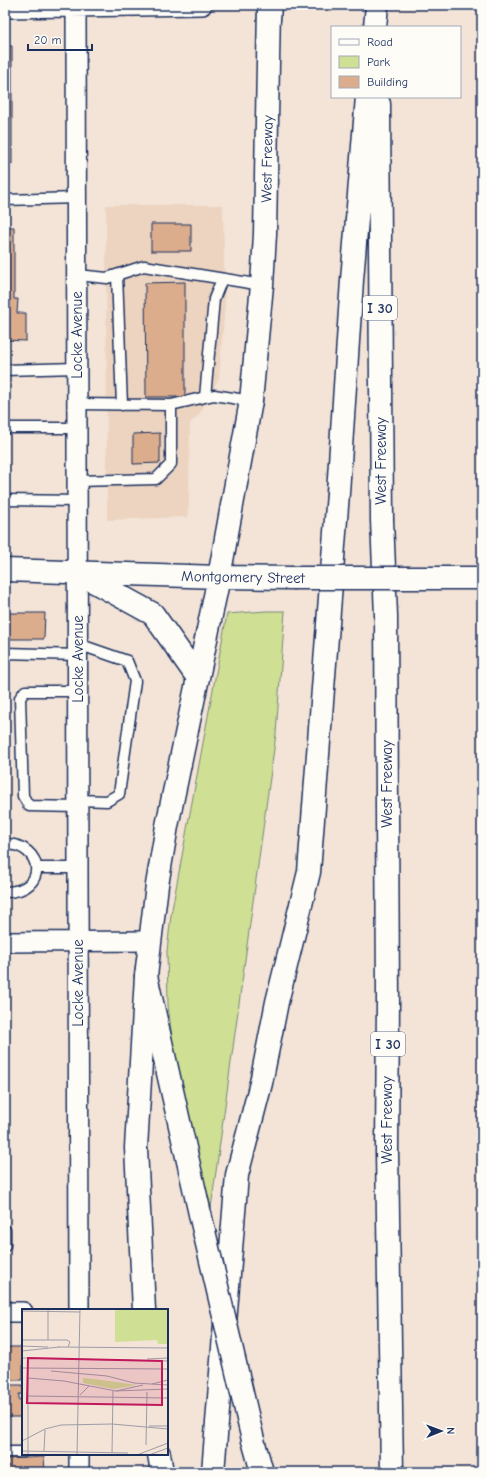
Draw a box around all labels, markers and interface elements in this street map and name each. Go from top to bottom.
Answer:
scale bar [28,26,92,52]
legend [331,26,461,98]
text: 20 m [34,33,62,47]
text: Road [367,35,393,49]
text: Park [367,55,390,69]
text: Building [367,75,408,89]
street label: West Freeway [257,115,277,203]
street label: Locke Avenue [68,291,86,379]
road number: I 30 [363,296,397,320]
street label: West Freeway [372,417,390,505]
street label: Montgomery Street [181,567,306,587]
street label: Locke Avenue [69,615,87,703]
street label: West Freeway [378,740,396,828]
street label: Locke Avenue [69,939,87,1027]
road number: I 30 [371,1032,405,1056]
street label: West Freeway [378,1076,396,1164]
inset map [22,1309,168,1455]
north arrow [421,1411,461,1451]
text: N [444,1427,457,1435]

